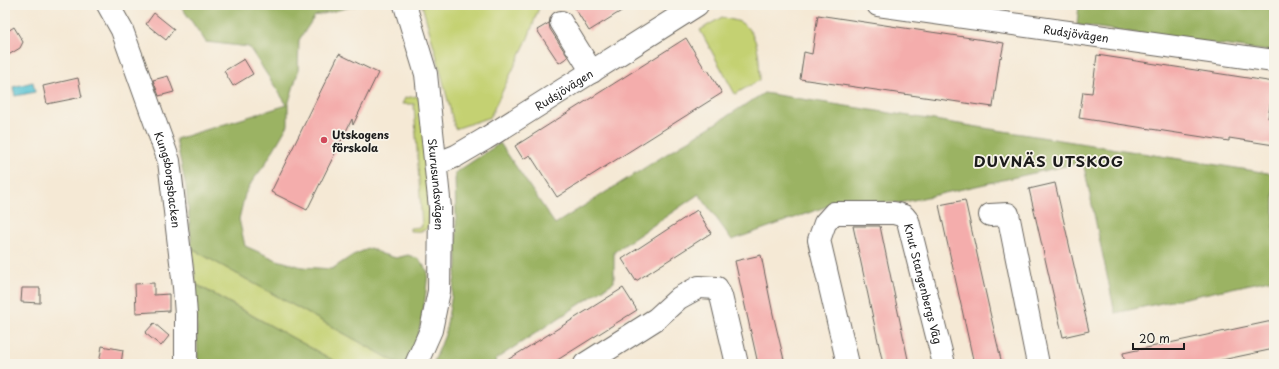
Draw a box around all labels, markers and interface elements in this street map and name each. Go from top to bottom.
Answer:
street label: Rudsjövägen [1042,20,1110,46]
street label: Rudsjövägen [531,65,596,114]
place label: Utskogens förskola [332,126,389,156]
street label: Kungsborgsbacken [151,129,185,229]
marker: Utskogens förskola [319,135,329,145]
street label: Skurusundsvägen [424,137,449,230]
district label: DUVNÄS UTSKOG [974,149,1124,172]
street label: Knut Stangenbergs Väg [900,221,947,345]
scale bar [1133,325,1184,351]
text: 20 m [1139,329,1170,347]

